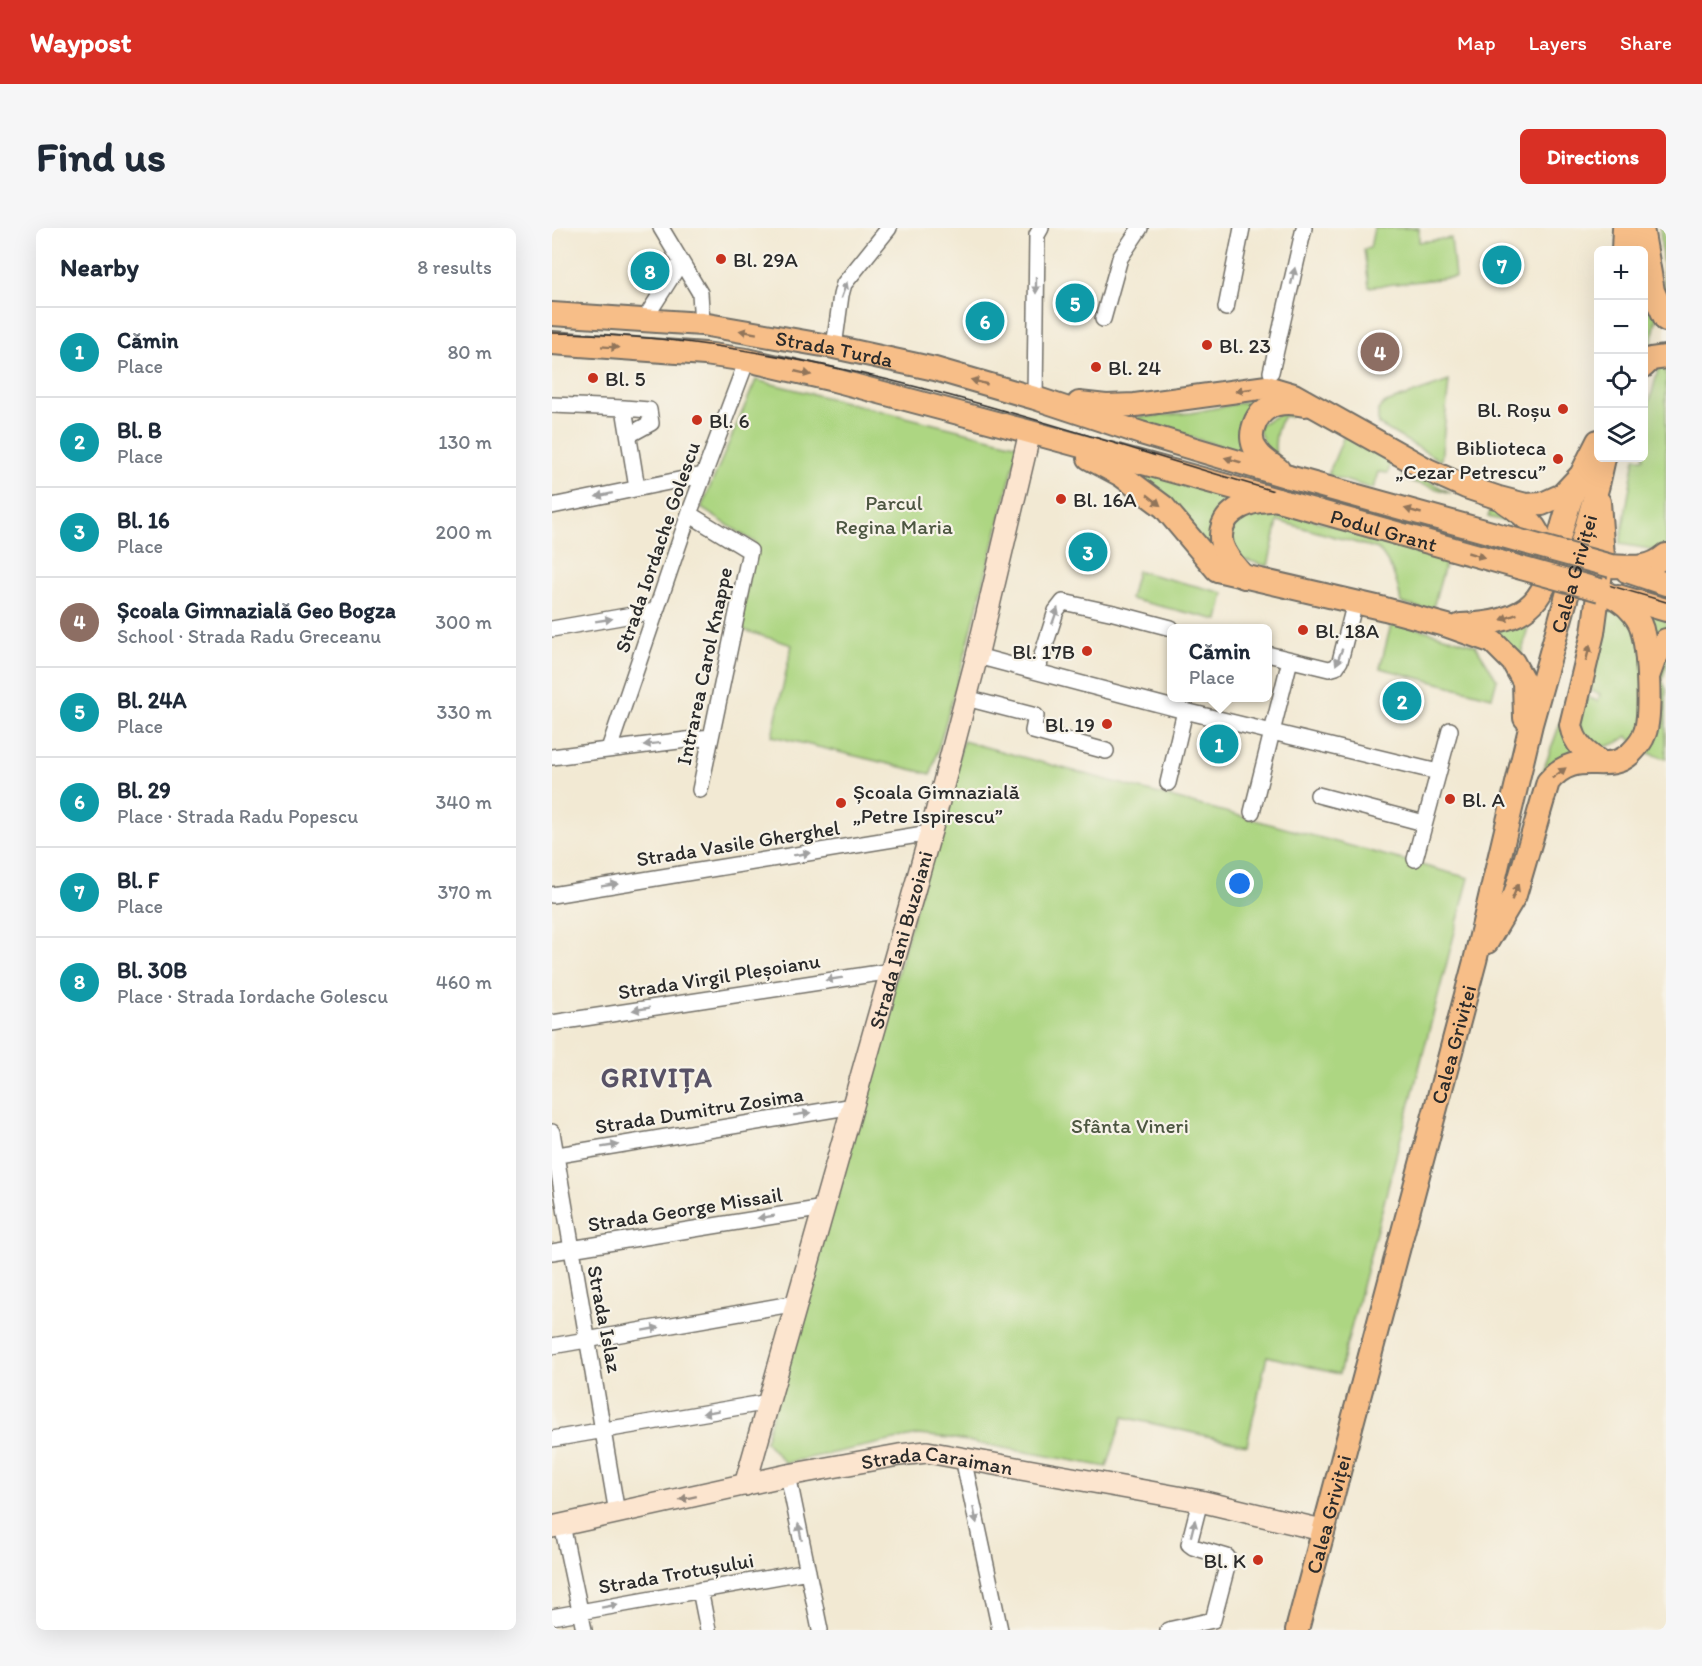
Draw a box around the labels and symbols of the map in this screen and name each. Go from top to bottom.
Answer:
pin: 7 [1482,243,1522,288]
place label: Bl. 29A [733,247,798,272]
pin: 8 [630,248,670,294]
marker: Bl. 29A [714,252,728,266]
one-way arrow [1289,267,1299,285]
one-way arrow [1031,276,1041,295]
pin: 5 [1056,280,1094,326]
one-way arrow [839,281,849,299]
pin: 6 [966,298,1004,344]
street label: Strada Turda [774,325,896,372]
one-way arrow [738,327,757,336]
pin: 4 [1360,330,1400,374]
place label: Bl. 23 [1219,333,1271,358]
marker: Bl. 23 [1200,338,1214,352]
one-way arrow [601,342,620,352]
place label: Bl. 24 [1108,355,1161,380]
marker: Bl. 24 [1089,360,1103,374]
place label: Bl. 5 [605,366,645,391]
one-way arrow [794,369,813,378]
marker: Bl. 5 [586,371,600,385]
one-way arrow [970,377,988,386]
one-way arrow [1235,385,1254,394]
place label: Bl. Roșu [1477,397,1551,422]
marker: Bl. Roșu [1556,402,1570,416]
place label: Bl. 6 [709,408,750,433]
marker: Bl. 6 [690,413,704,427]
place label: Biblioteca „Cezar Petrescu” [1395,435,1546,484]
street label: Strada Iordache Golescu [609,438,705,656]
marker: Biblioteca „Cezar Petrescu” [1551,452,1565,466]
one-way arrow [1224,455,1242,464]
place label: Bl. 16A [1073,487,1137,512]
park label: Parcul Regina Maria [835,490,953,539]
one-way arrow [595,491,614,500]
marker: Bl. 16A [1054,492,1068,506]
one-way arrow [1147,493,1162,506]
street label: Podul Grant [1328,503,1440,556]
one-way arrow [1404,506,1422,515]
street label: Calea Griviței [1545,511,1602,636]
pin: 3 [1068,530,1108,574]
one-way arrow [1466,551,1485,561]
street label: Intrarea Carol Knappe [671,565,737,767]
one-way arrow [1051,607,1061,625]
one-way arrow [1500,612,1518,622]
one-way arrow [594,615,613,624]
place label: Bl. 18A [1315,618,1380,643]
marker: Bl. 18A [1296,623,1310,637]
place label: Bl. 17B [1012,639,1075,664]
marker: Bl. 17B [1080,644,1094,658]
one-way arrow [1584,644,1593,662]
one-way arrow [1334,649,1344,667]
pin: 2 [1382,678,1422,724]
place label: Bl. 19 [1045,712,1095,737]
marker: Bl. 19 [1100,717,1114,731]
pin: 1 [1200,722,1238,766]
one-way arrow [642,739,661,749]
one-way arrow [1551,766,1567,779]
place label: Școala Gimnazială „Petre Ispirescu” [853,779,1020,828]
place label: Bl. A [1462,787,1505,812]
marker: Bl. A [1443,792,1457,806]
marker: Școala Gimnazială „Petre Ispirescu” [834,796,848,810]
street label: Strada Vasile Gherghel [635,815,842,871]
street label: Strada Iani Buzoiani [863,848,937,1032]
one-way arrow [793,849,812,858]
your location [1225,869,1254,898]
one-way arrow [600,881,619,890]
one-way arrow [1510,883,1520,901]
street label: Strada Virgil Pleșoianu [616,948,822,1004]
one-way arrow [824,975,843,984]
street label: Calea Griviței [1425,982,1481,1107]
one-way arrow [632,1004,651,1013]
district label: GRIVIȚA [601,1061,713,1094]
street label: Strada Dumitru Zosima [593,1081,805,1139]
one-way arrow [793,1110,812,1119]
park label: Sfânta Vineri [1071,1113,1189,1138]
one-way arrow [600,1142,619,1151]
street label: Strada George Missail [586,1181,784,1237]
one-way arrow [757,1213,776,1222]
street label: Strada Islaz [582,1263,628,1375]
one-way arrow [642,1324,661,1333]
one-way arrow [702,1408,721,1417]
street label: Strada Caraiman [859,1439,1015,1480]
street label: Calea Griviței [1300,1452,1356,1576]
one-way arrow [679,1493,697,1503]
one-way arrow [971,1506,981,1524]
one-way arrow [1188,1518,1198,1537]
one-way arrow [794,1522,804,1541]
street label: Strada Trotușului [596,1547,756,1599]
place label: Bl. K [1203,1548,1246,1573]
marker: Bl. K [1251,1553,1265,1567]
one-way arrow [600,1601,619,1610]

